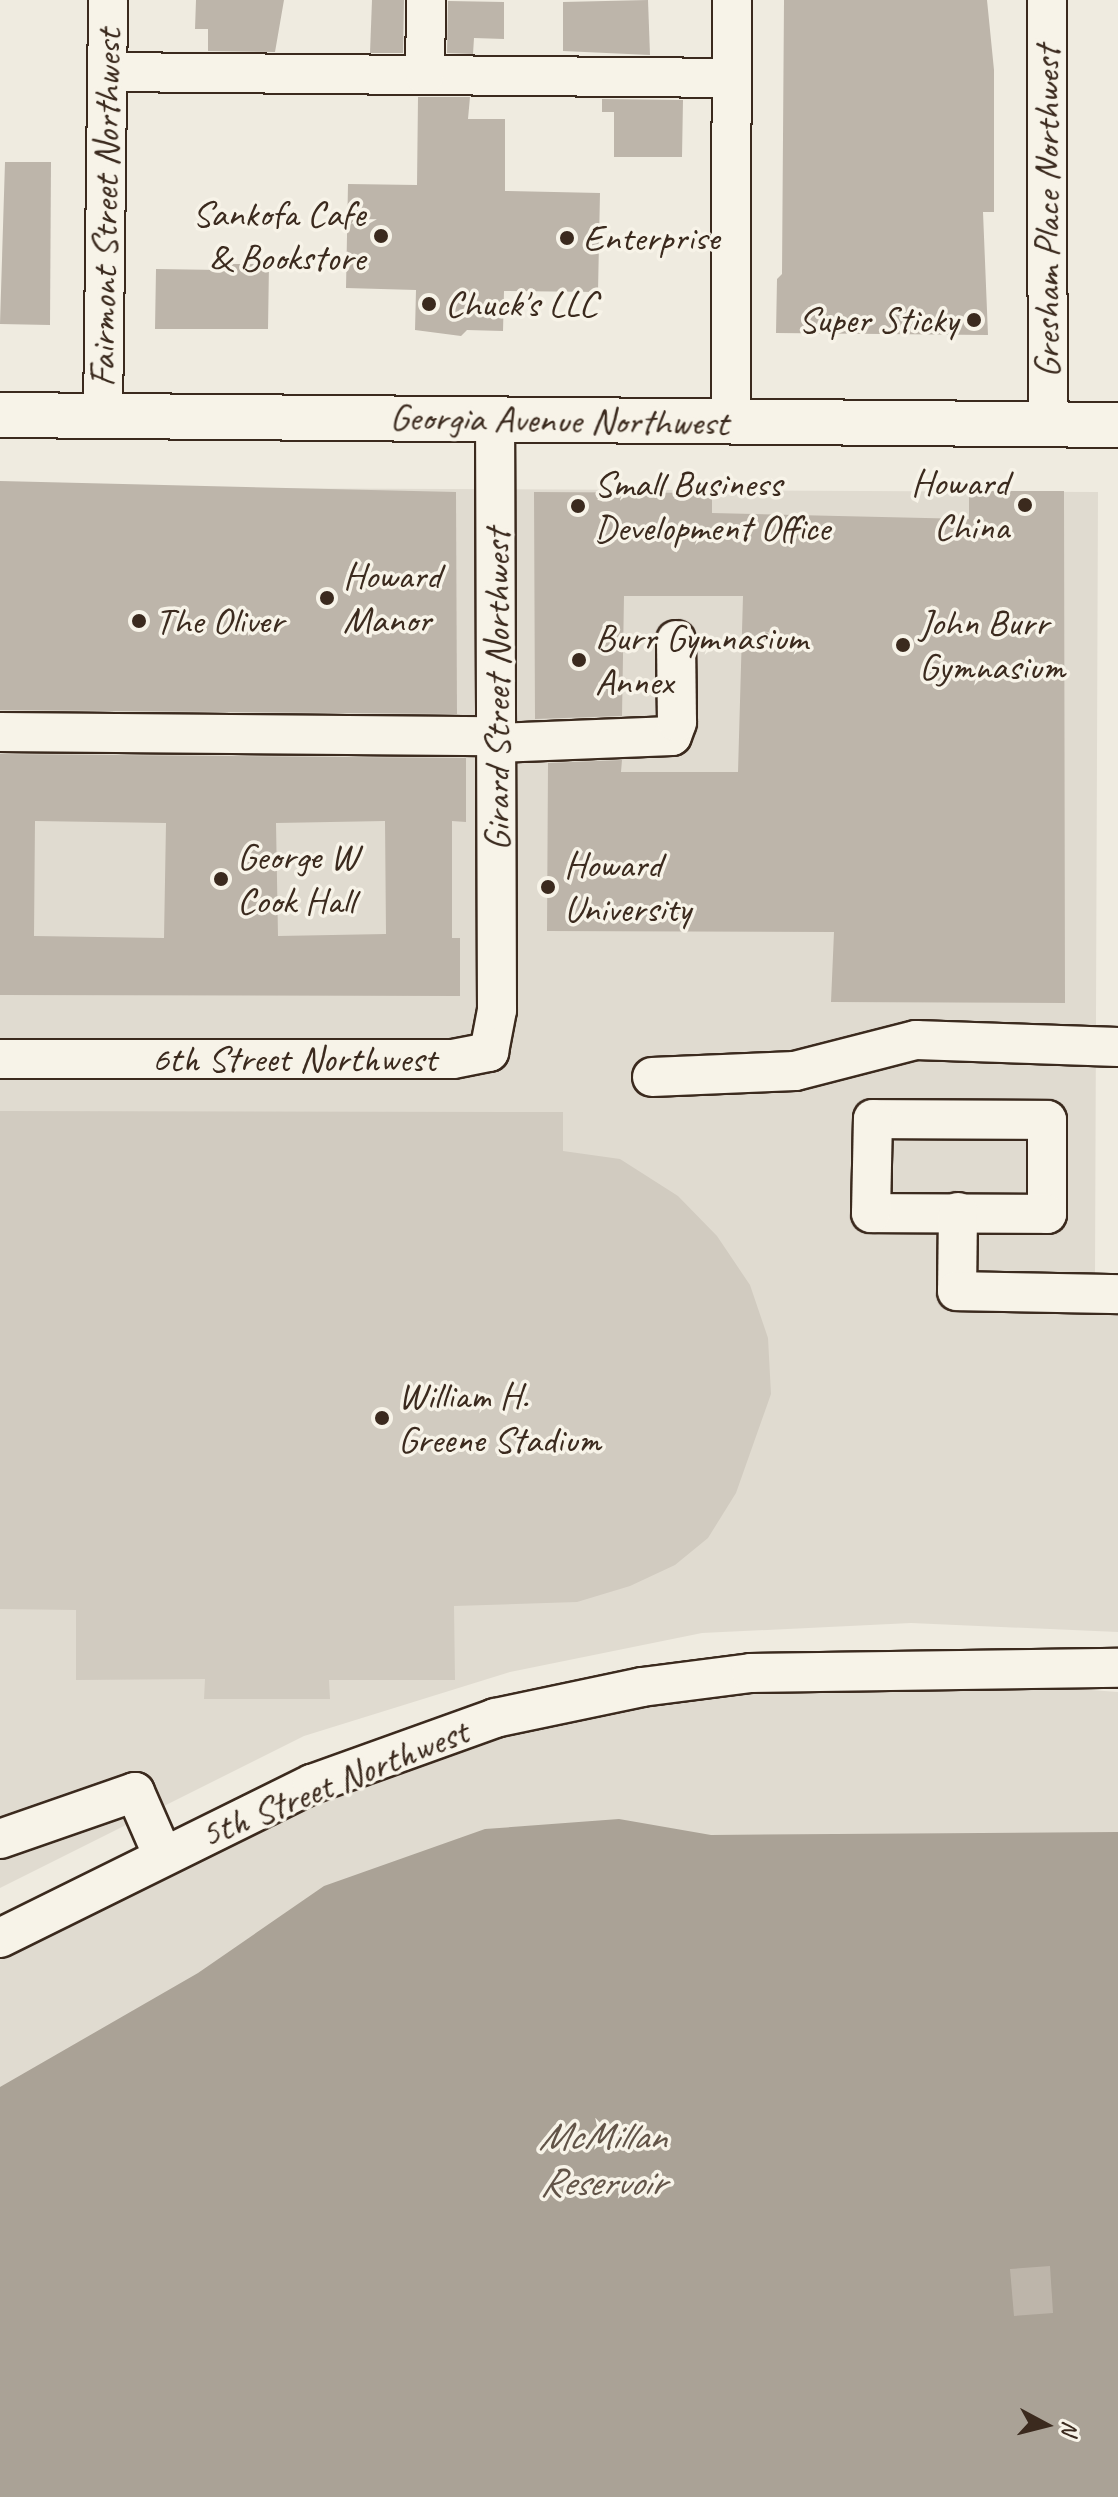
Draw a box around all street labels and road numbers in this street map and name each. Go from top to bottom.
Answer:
street label: Fairmont Street Northwest [79,29,131,387]
street label: Gresham Place Northwest [1024,45,1070,379]
street label: Georgia Avenue Northwest [390,394,728,446]
street label: Girard Street Northwest [474,529,520,851]
street label: 6th Street Northwest [151,1036,437,1082]
street label: 5th Street Northwest [193,1708,475,1858]

